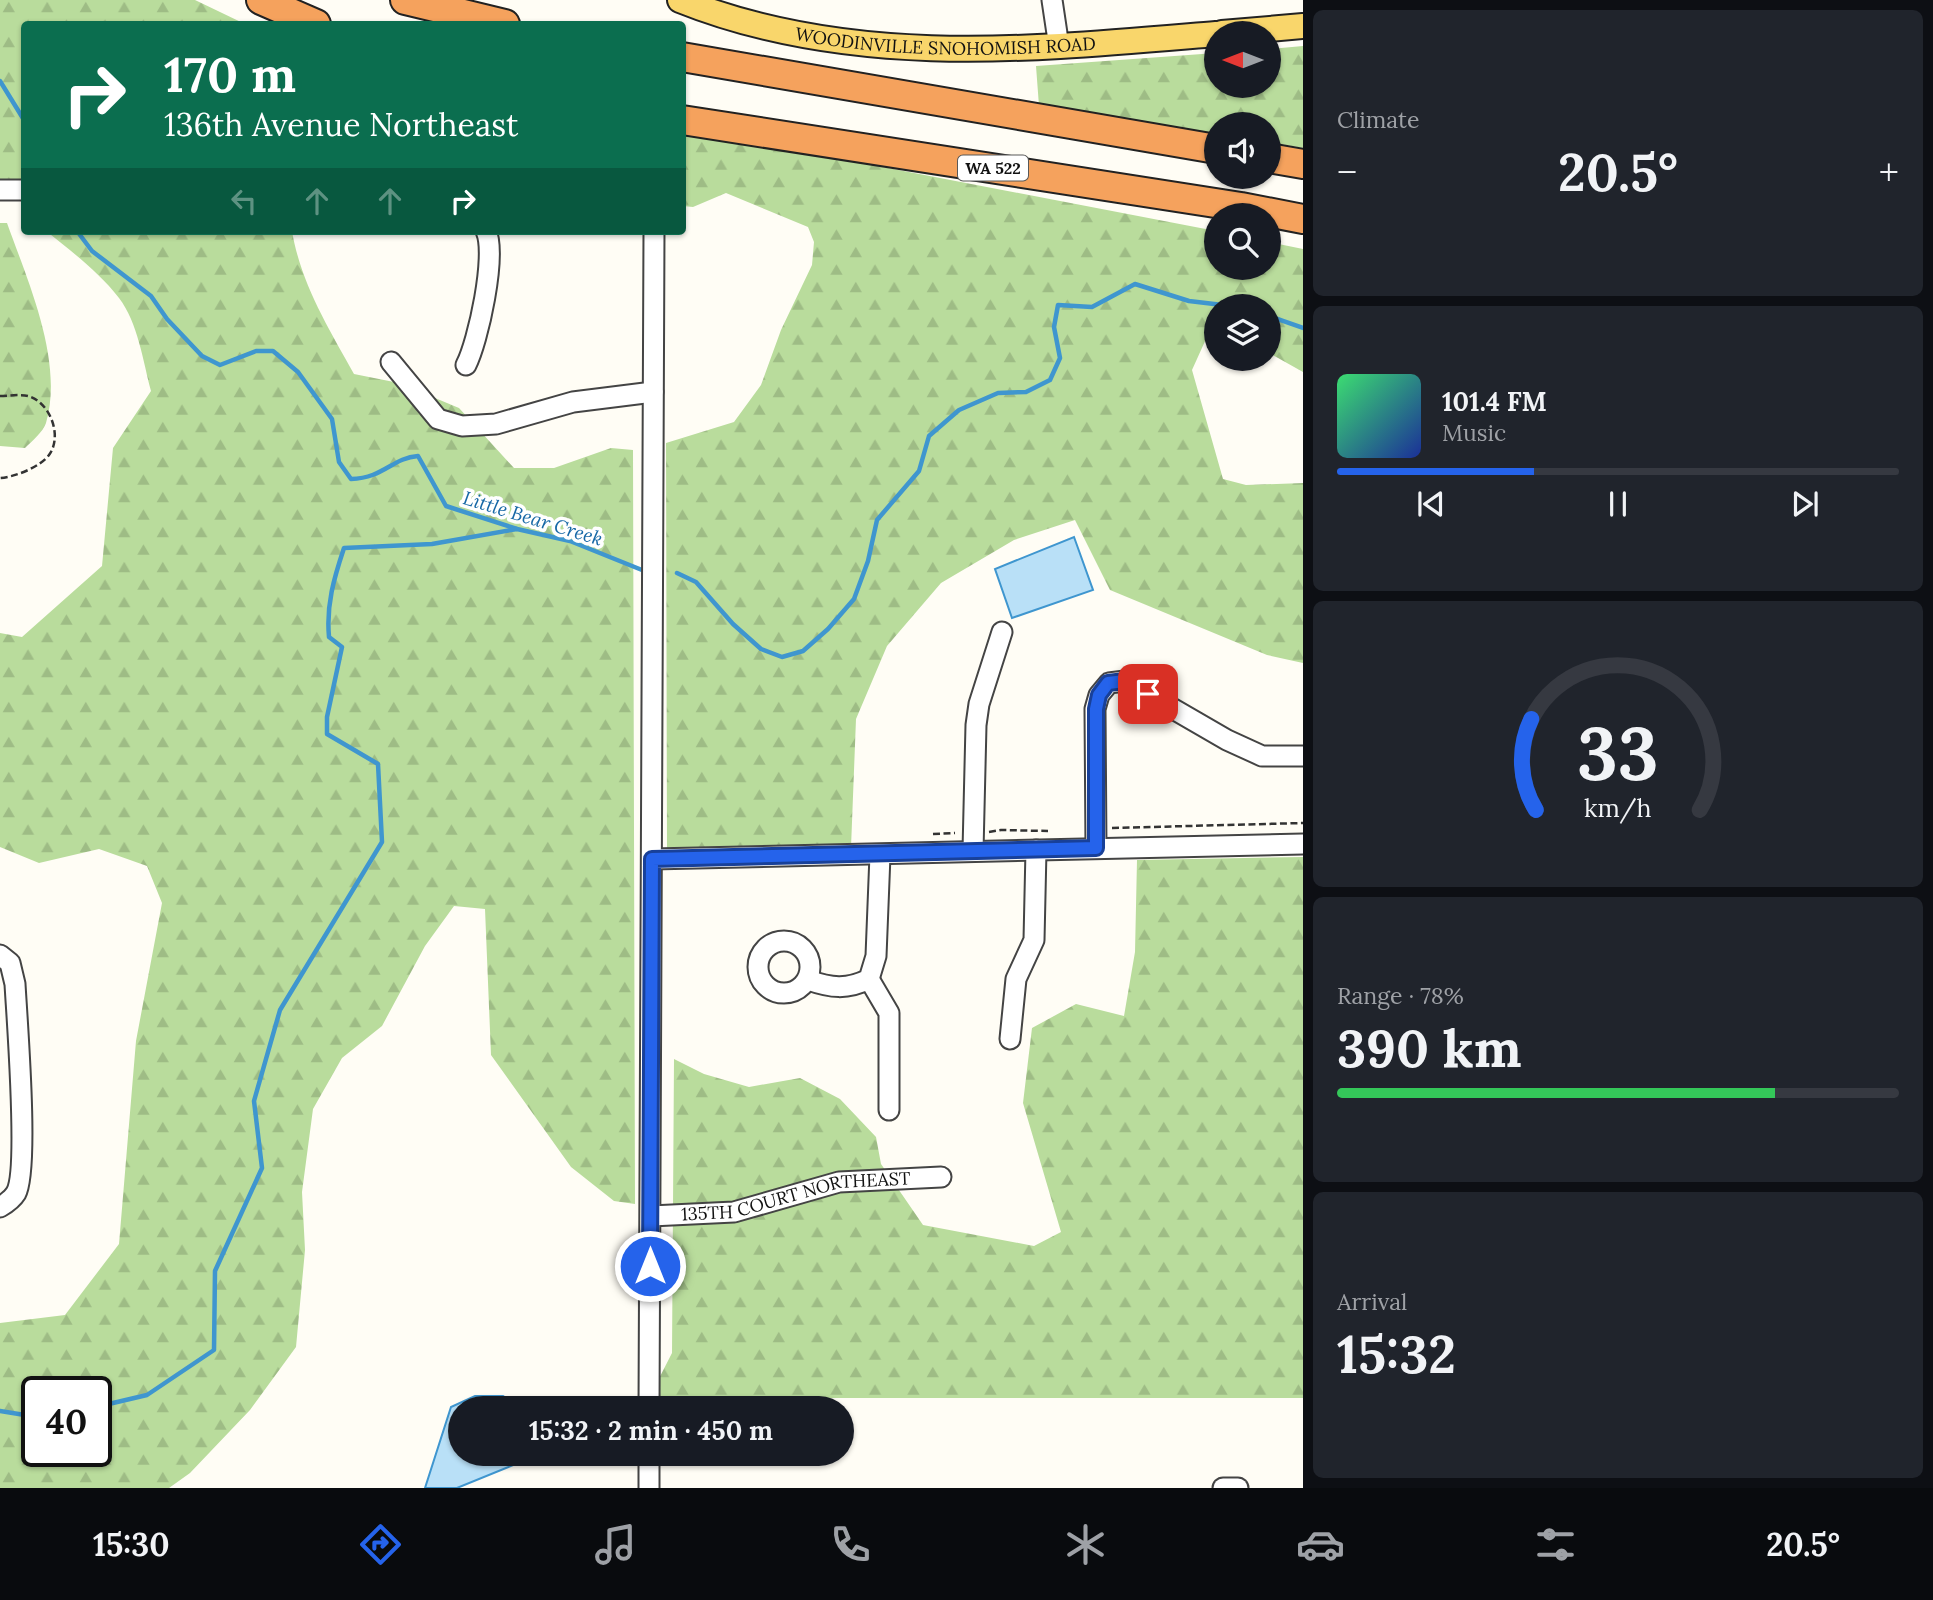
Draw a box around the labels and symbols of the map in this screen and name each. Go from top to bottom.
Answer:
north arrow [1204,21,1281,98]
street label: WOODINVILLE SNOHOMISH ROAD [793,22,1096,60]
road number: WA 522 [958,156,1028,180]
water label: Little Bear Creek [460,485,606,551]
pin [1118,664,1178,724]
street label: 135TH COURT NORTHEAST [681,1166,911,1226]
position arrow [613,1229,687,1303]
speed limit sign: 40 [21,1376,112,1467]

